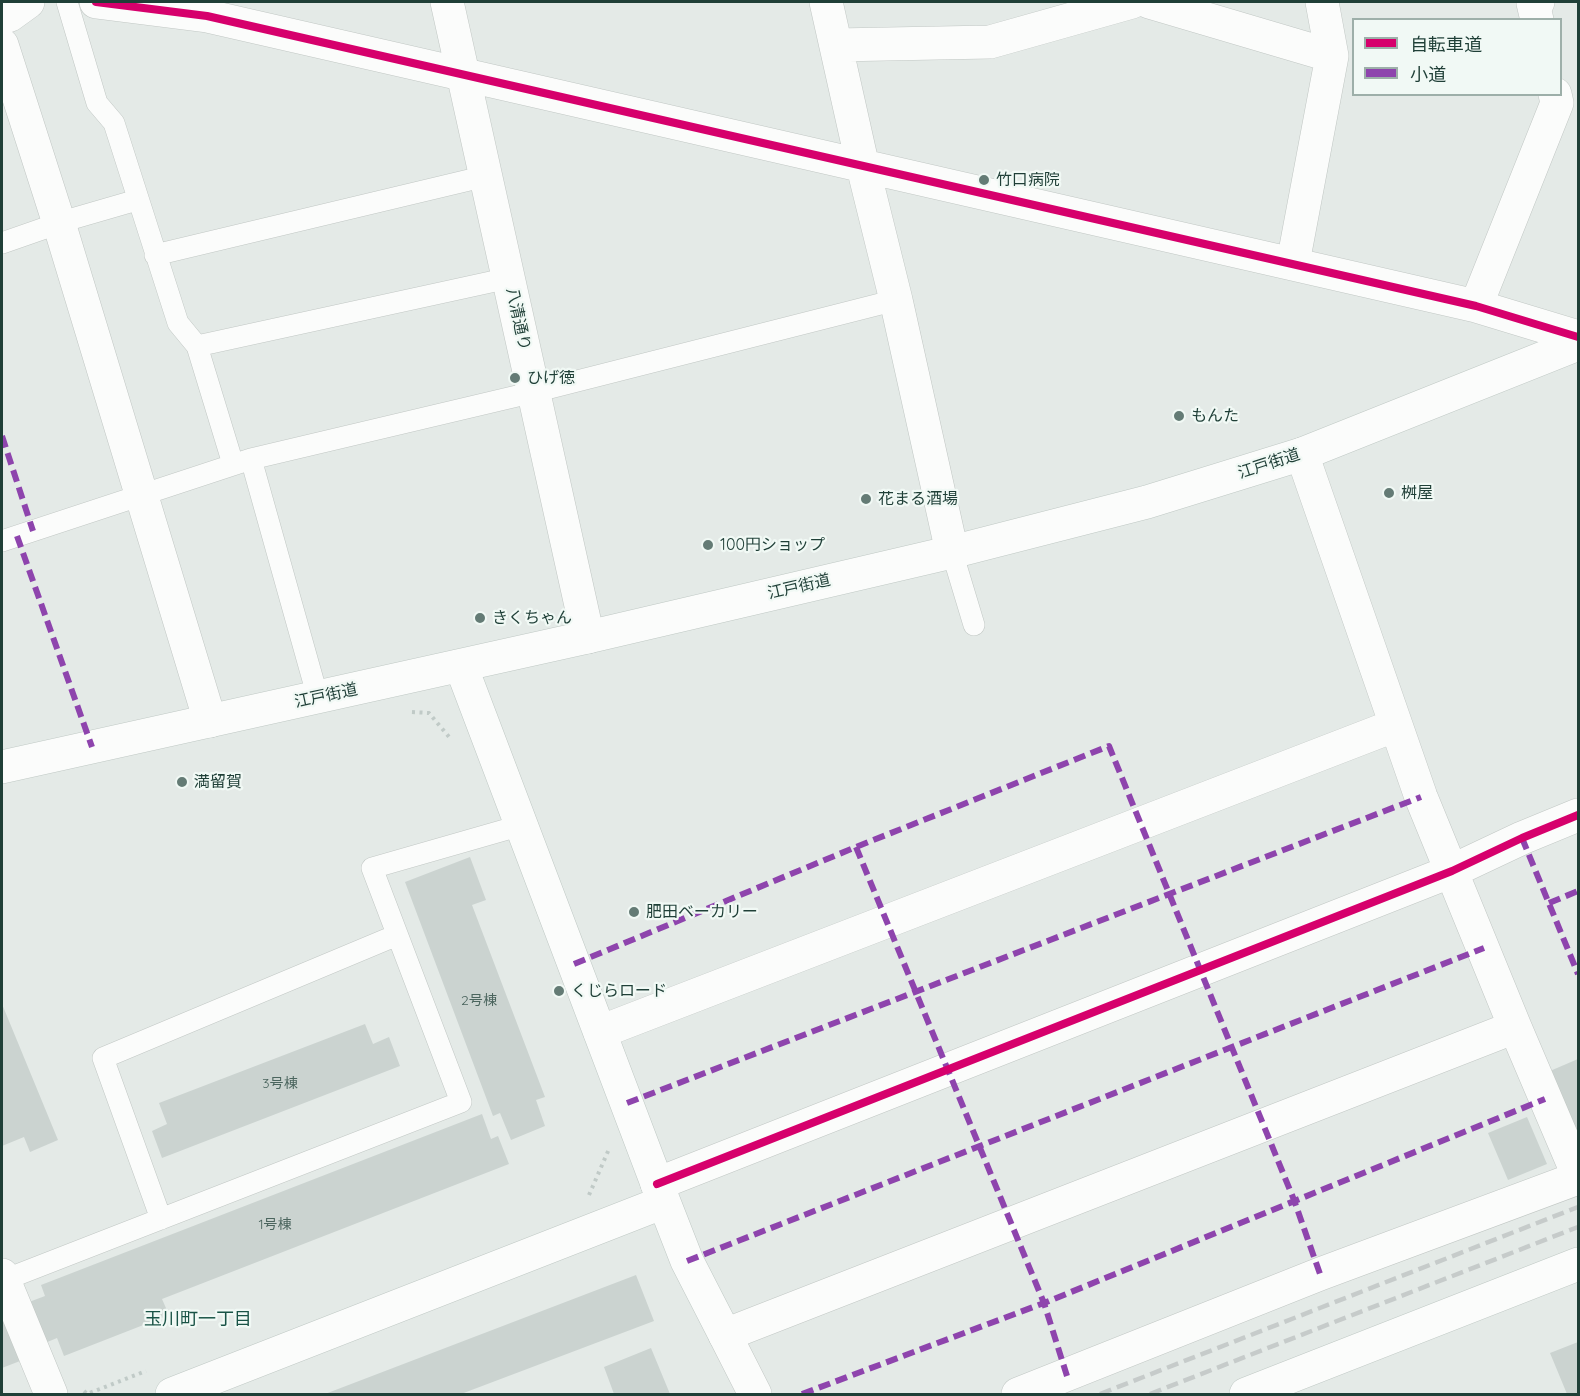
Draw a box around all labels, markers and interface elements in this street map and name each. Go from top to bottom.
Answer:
legend [1352,18,1562,96]
text: 自転車道 [1410,33,1482,56]
text: 小道 [1410,63,1446,86]
place label: 竹口病院 [996,170,1060,190]
marker: 竹口病院 [977,173,991,187]
street label: 八清通り [502,286,534,352]
place label: ひげ徳 [527,368,575,388]
marker: ひげ徳 [508,371,522,385]
place label: もんた [1191,406,1239,426]
marker: もんた [1172,409,1186,423]
street label: 江戸街道 [1236,445,1302,483]
place label: 桝屋 [1401,483,1433,503]
marker: 桝屋 [1382,486,1396,500]
place label: 花まる酒場 [878,489,958,509]
marker: 花まる酒場 [859,492,873,506]
place label: 100円ショップ [720,535,825,555]
marker: 100円ショップ [701,538,715,552]
street label: 江戸街道 [766,570,832,604]
place label: きくちゃん [492,608,572,628]
marker: きくちゃん [473,611,487,625]
street label: 江戸街道 [293,680,359,712]
place label: 満留賀 [194,772,242,792]
marker: 満留賀 [175,775,189,789]
place label: 肥田ベーカリー [646,902,758,922]
marker: 肥田ベーカリー [627,905,641,919]
place label: くじらロード [571,981,667,1001]
marker: くじらロード [552,984,566,998]
house number: 2号棟 [461,993,497,1009]
house number: 3号棟 [262,1076,298,1092]
house number: 1号棟 [258,1217,292,1233]
district label: 玉川町一丁目 [144,1309,252,1331]

